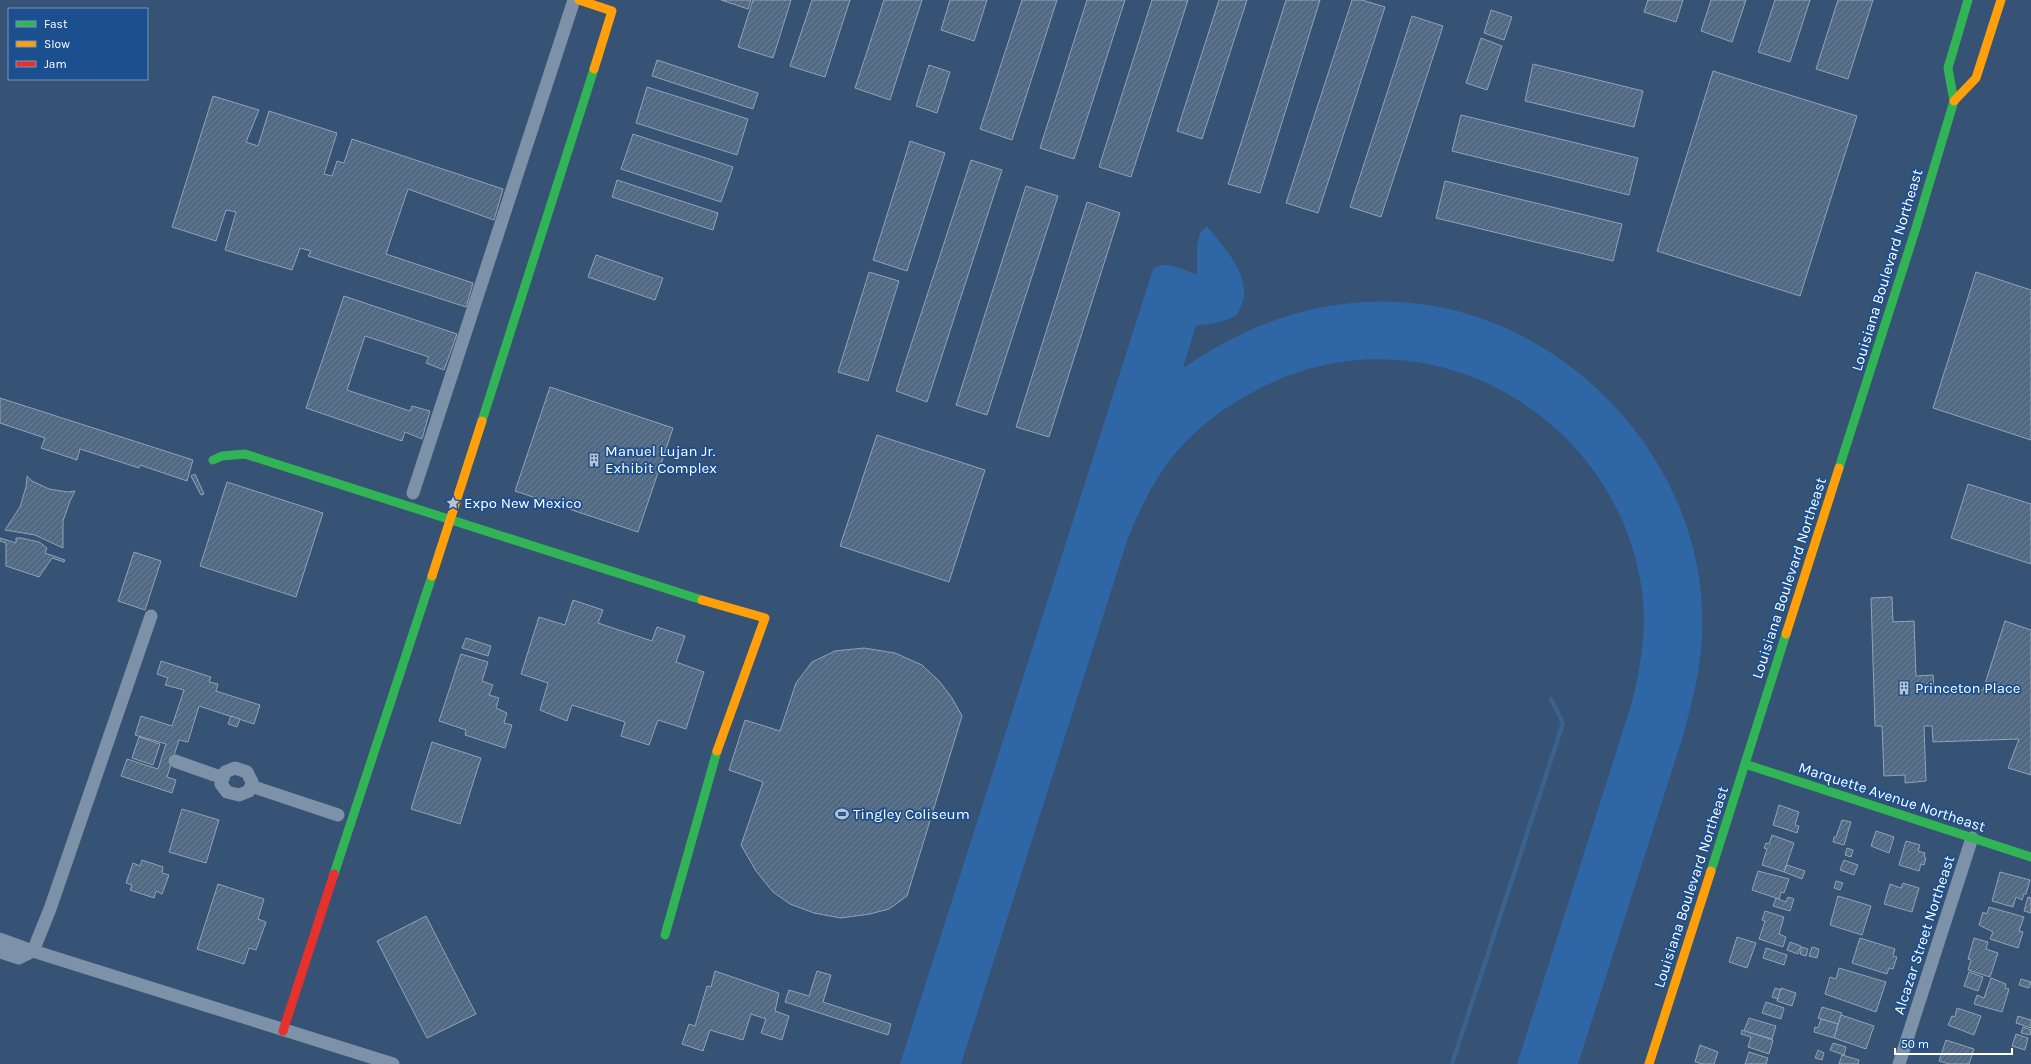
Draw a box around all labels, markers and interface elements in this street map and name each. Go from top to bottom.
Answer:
legend [8,8,148,80]
text: Fast [44,17,68,31]
text: Slow [44,37,70,51]
text: Jam [44,57,67,71]
street label: Louisiana Boulevard Northeast [1848,166,1926,373]
place label: Manuel Lujan Jr. Exhibit Complex [605,442,717,477]
building icon: Manuel Lujan Jr. Exhibit Complex [586,452,602,468]
street label: Louisiana Boulevard Northeast [1748,475,1830,681]
place label: Expo New Mexico [464,494,582,512]
place icon: Expo New Mexico [445,495,461,511]
place label: Princeton Place [1915,679,2020,697]
building icon: Princeton Place [1896,680,1912,696]
street label: Marquette Avenue Northeast [1796,758,1988,836]
street label: Louisiana Boulevard Northeast [1650,784,1732,990]
place label: Tingley Coliseum [853,805,970,823]
sports icon: Tingley Coliseum [834,806,850,822]
street label: Alcazar Street Northeast [1890,853,1958,1017]
scale bar [1895,1030,2012,1056]
text: 50 m [1901,1037,1929,1051]

